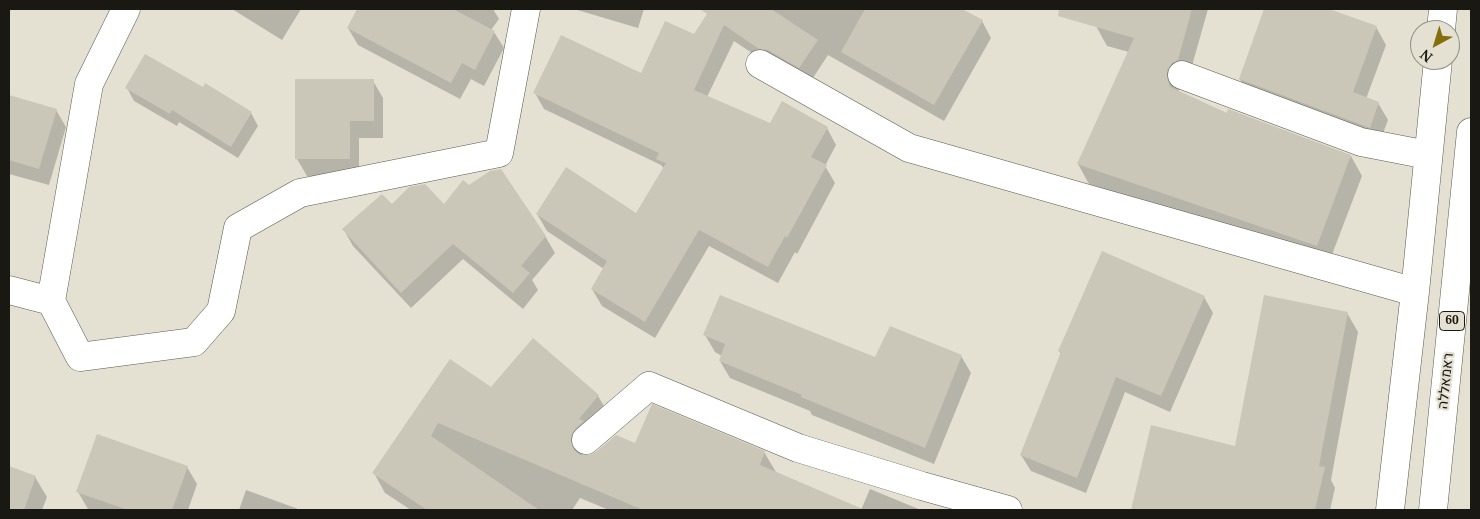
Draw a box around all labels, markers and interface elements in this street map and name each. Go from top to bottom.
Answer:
north arrow [1410,20,1460,70]
text: N [1416,45,1436,67]
road number: 60 [1440,312,1464,331]
street label: ראמאללה [1435,352,1457,410]

